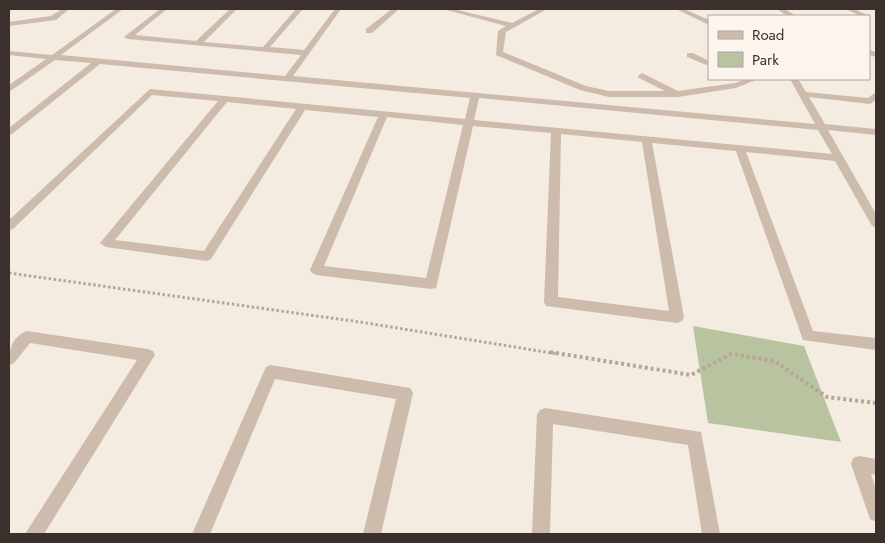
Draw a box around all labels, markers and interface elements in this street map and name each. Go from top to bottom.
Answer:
legend [708,15,870,80]
text: Road [752,24,784,46]
text: Park [752,49,779,71]

